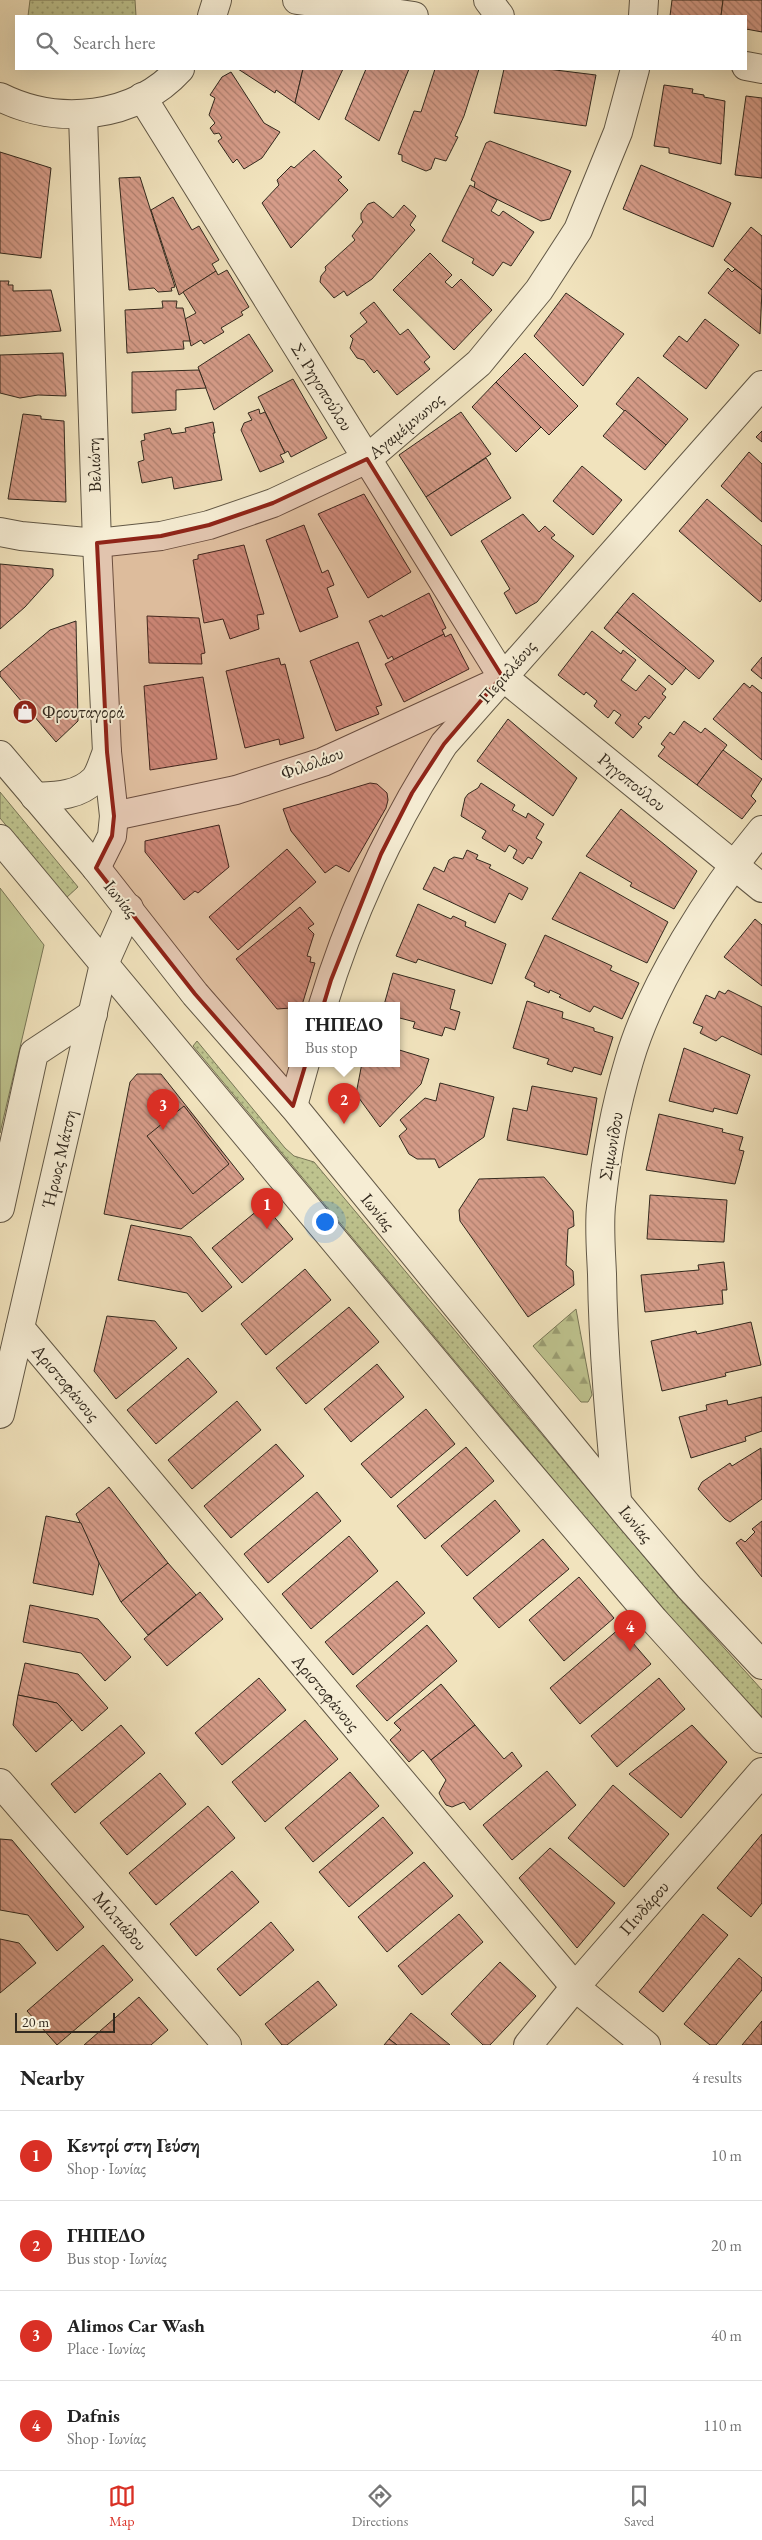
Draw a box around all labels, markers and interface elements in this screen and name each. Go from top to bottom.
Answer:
search box [15,15,747,70]
icon: search [33,29,61,57]
text: Search here [73,30,155,55]
street label: Σ. Ρηγοπούλου [286,338,359,435]
street label: Αγαμέμνωνος [362,387,448,465]
street label: Βελιώτη [81,437,106,493]
street label: Περικλέους [473,635,541,708]
shop icon: Φρουταγορά [12,699,38,725]
place label: Φρουταγορά [42,700,125,723]
street label: Φιλολάου [277,741,346,784]
street label: Ρηγοπούλου [594,747,671,816]
street label: Ιωνίας [99,875,144,922]
popup [288,1002,400,1067]
text: ΓΗΠΕΔΟ [305,1012,383,1037]
text: Bus stop [305,1037,358,1058]
pin: 2 [328,1083,360,1124]
pin: 3 [147,1089,179,1130]
street label: Ήρωος Μάτση [36,1107,81,1210]
street label: Σιμωνίδου [593,1110,628,1182]
pin: 1 [251,1188,283,1229]
street label: Ιωνίας [356,1188,401,1235]
your location [312,1209,338,1235]
street label: Αριστοφάνους [27,1339,105,1426]
street label: Ιωνίας [614,1500,659,1547]
pin: 4 [614,1610,646,1651]
street label: Αριστοφάνους [287,1649,365,1736]
street label: Πινδάρου [614,1876,674,1940]
street label: Μιλτιάδου [88,1886,152,1955]
scale bar [15,2010,115,2033]
text: 20 m [22,2013,49,2031]
text: Nearby [20,2064,84,2091]
text: 4 results [692,2067,742,2088]
text: Κεντρί στη Γεύση [67,2133,200,2158]
text: 1 [32,2145,40,2166]
text: 10 m [711,2145,742,2166]
text: Shop · Ιωνίας [67,2158,146,2179]
text: ΓΗΠΕΔΟ [67,2223,145,2248]
text: 2 [32,2235,40,2256]
text: 20 m [711,2235,742,2256]
text: Bus stop · Ιωνίας [67,2248,167,2269]
text: Alimos Car Wash [67,2313,205,2338]
text: 3 [32,2325,40,2346]
text: 40 m [711,2325,742,2346]
text: Place · Ιωνίας [67,2338,146,2359]
text: Dafnis [67,2403,120,2428]
text: 4 [32,2415,40,2436]
text: 110 m [703,2415,742,2436]
text: Shop · Ιωνίας [67,2428,146,2449]
tab: Map [108,2482,136,2530]
tab: Directions [352,2482,408,2530]
tab: Saved [624,2482,654,2530]

